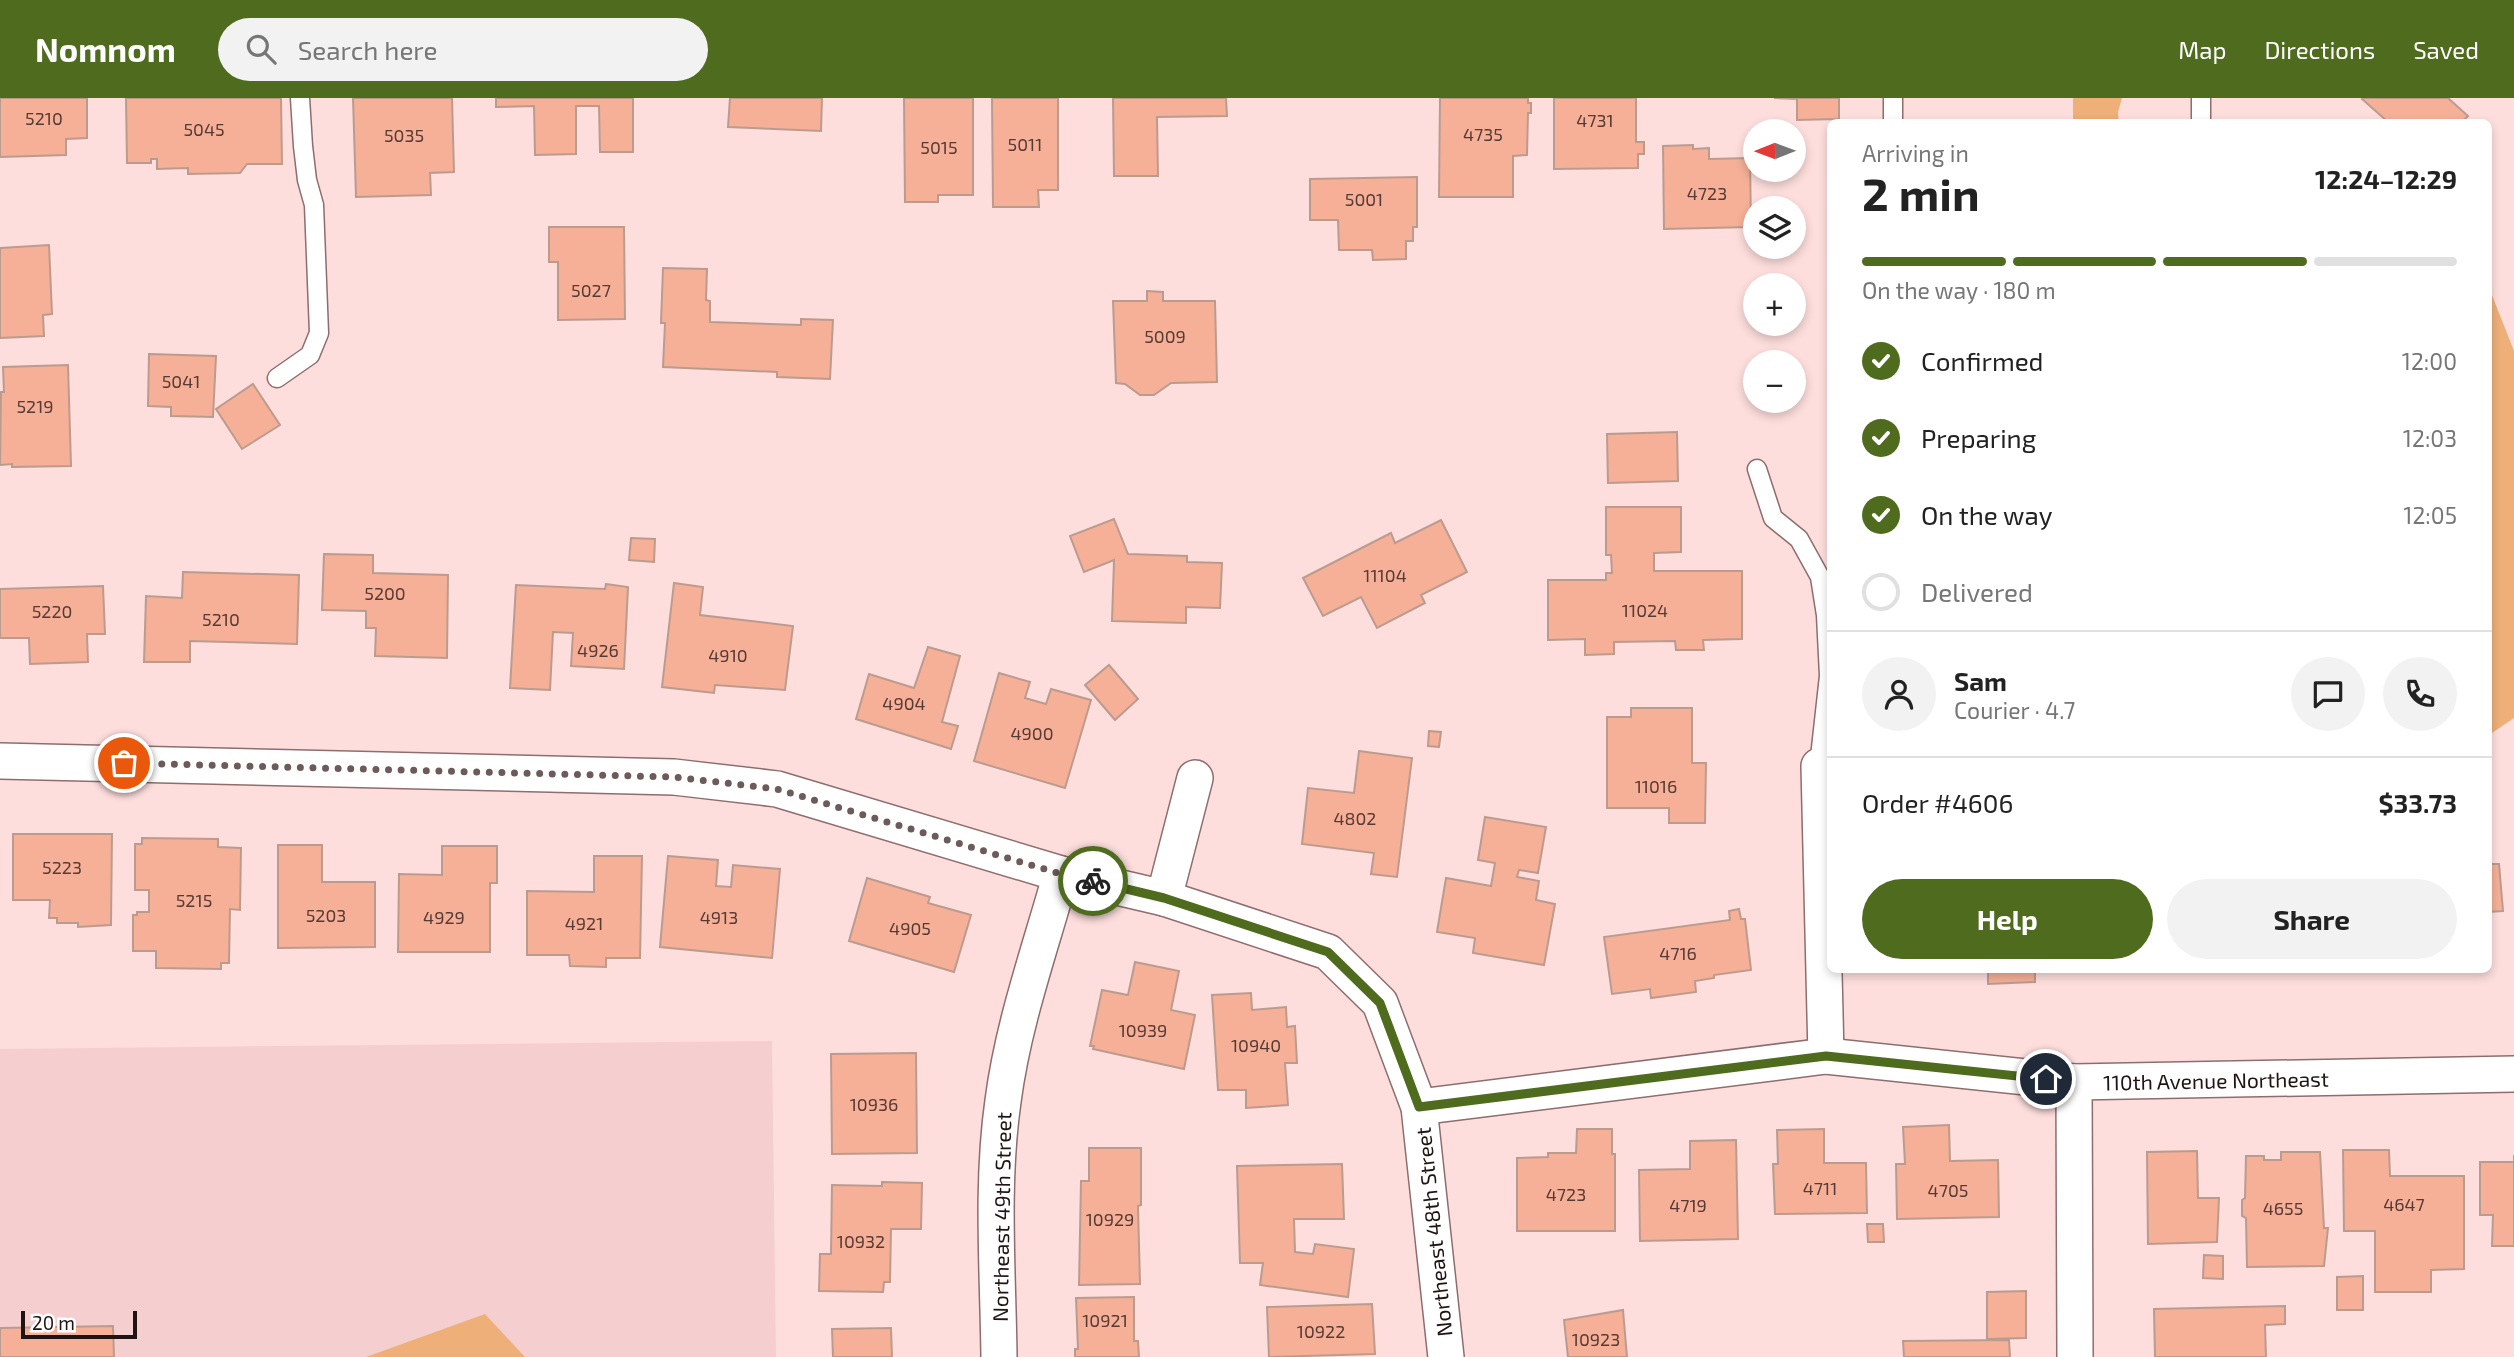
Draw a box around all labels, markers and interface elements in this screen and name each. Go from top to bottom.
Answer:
search box [218,18,708,81]
text: Nomnom [35,29,176,69]
icon: search [242,30,280,68]
text: Search here [298,34,437,65]
text: Map [2178,35,2226,64]
text: Directions [2264,35,2375,64]
text: Saved [2413,35,2479,64]
house number: 5210 [25,107,63,129]
house number: 4731 [1576,109,1614,131]
house number: 5045 [183,118,225,140]
north arrow [1743,119,1806,182]
map controls [1743,119,1806,413]
house number: 4735 [1463,123,1503,145]
house number: 5035 [384,124,424,146]
house number: 5011 [1008,133,1042,155]
house number: 5015 [920,136,958,158]
text: Arriving in [1862,139,1969,167]
text: 12:24–12:29 [2315,163,2457,194]
text: 2 min [1862,165,1980,220]
house number: 4723 [1687,182,1727,204]
house number: 5001 [1345,188,1383,210]
button: layers [1743,196,1806,259]
button: + [1743,273,1806,336]
text: On the way · 180 m [1862,276,2056,304]
house number: 5027 [571,279,611,301]
house number: 5009 [1144,325,1186,347]
icon: check [1862,342,1900,380]
text: Confirmed [1921,345,2044,376]
text: 12:00 [2402,347,2457,375]
button: − [1743,350,1806,413]
house number: 5041 [162,370,200,392]
house number: 5219 [16,395,54,417]
icon: check [1862,419,1900,457]
text: Preparing [1921,422,2036,453]
text: 12:03 [2403,424,2457,452]
icon: check [1862,496,1900,534]
text: On the way [1921,499,2052,530]
text: 12:05 [2403,501,2457,529]
house number: 11104 [1363,564,1407,586]
text: Delivered [1921,576,2033,607]
house number: 5200 [364,582,406,604]
house number: 11024 [1622,599,1668,621]
house number: 5220 [32,600,72,622]
house number: 5210 [202,608,240,630]
house number: 4926 [577,639,619,661]
house number: 4910 [708,644,748,666]
button: person [1862,657,1936,731]
button: chat [2291,657,2365,731]
button: phone [2383,657,2457,731]
text: Sam [1954,665,2007,696]
house number: 4904 [882,692,926,714]
text: Courier · 4.7 [1954,696,2075,724]
house number: 4900 [1010,722,1054,744]
pin [94,733,154,793]
icon: bag [105,744,143,782]
house number: 11016 [1635,775,1677,797]
text: Order #4606 [1862,787,2013,818]
text: $33.73 [2378,787,2457,818]
house number: 4802 [1334,807,1376,829]
courier [1058,846,1128,916]
house number: 5223 [42,856,82,878]
icon: bike [1074,862,1112,900]
button: Help [1862,879,2153,959]
button: Share [2167,879,2457,959]
house number: 5215 [176,889,212,911]
house number: 5203 [306,904,346,926]
house number: 4929 [423,906,465,928]
house number: 4913 [700,906,738,928]
house number: 4921 [565,912,603,934]
house number: 4905 [889,917,931,939]
house number: 4716 [1659,942,1697,964]
house number: 10939 [1119,1019,1167,1041]
house number: 10940 [1231,1034,1281,1056]
pin [2016,1049,2076,1109]
icon: home [2027,1060,2065,1098]
street label: 110th Avenue Northeast [2103,1066,2329,1094]
house number: 10936 [850,1093,898,1115]
street label: Northeast 49th Street [987,1112,1015,1322]
street label: Northeast 48th Street [1410,1126,1456,1338]
house number: 4711 [1803,1177,1837,1199]
house number: 4705 [1928,1179,1968,1201]
house number: 4723 [1546,1183,1586,1205]
house number: 4647 [2383,1193,2425,1215]
house number: 4719 [1669,1194,1707,1216]
house number: 4655 [2263,1197,2303,1219]
house number: 10929 [1086,1208,1134,1230]
house number: 10932 [837,1230,885,1252]
scale bar [21,1308,136,1340]
house number: 10921 [1082,1309,1128,1331]
text: 20 m [32,1311,75,1334]
house number: 10922 [1297,1320,1345,1342]
house number: 10923 [1572,1328,1620,1350]

